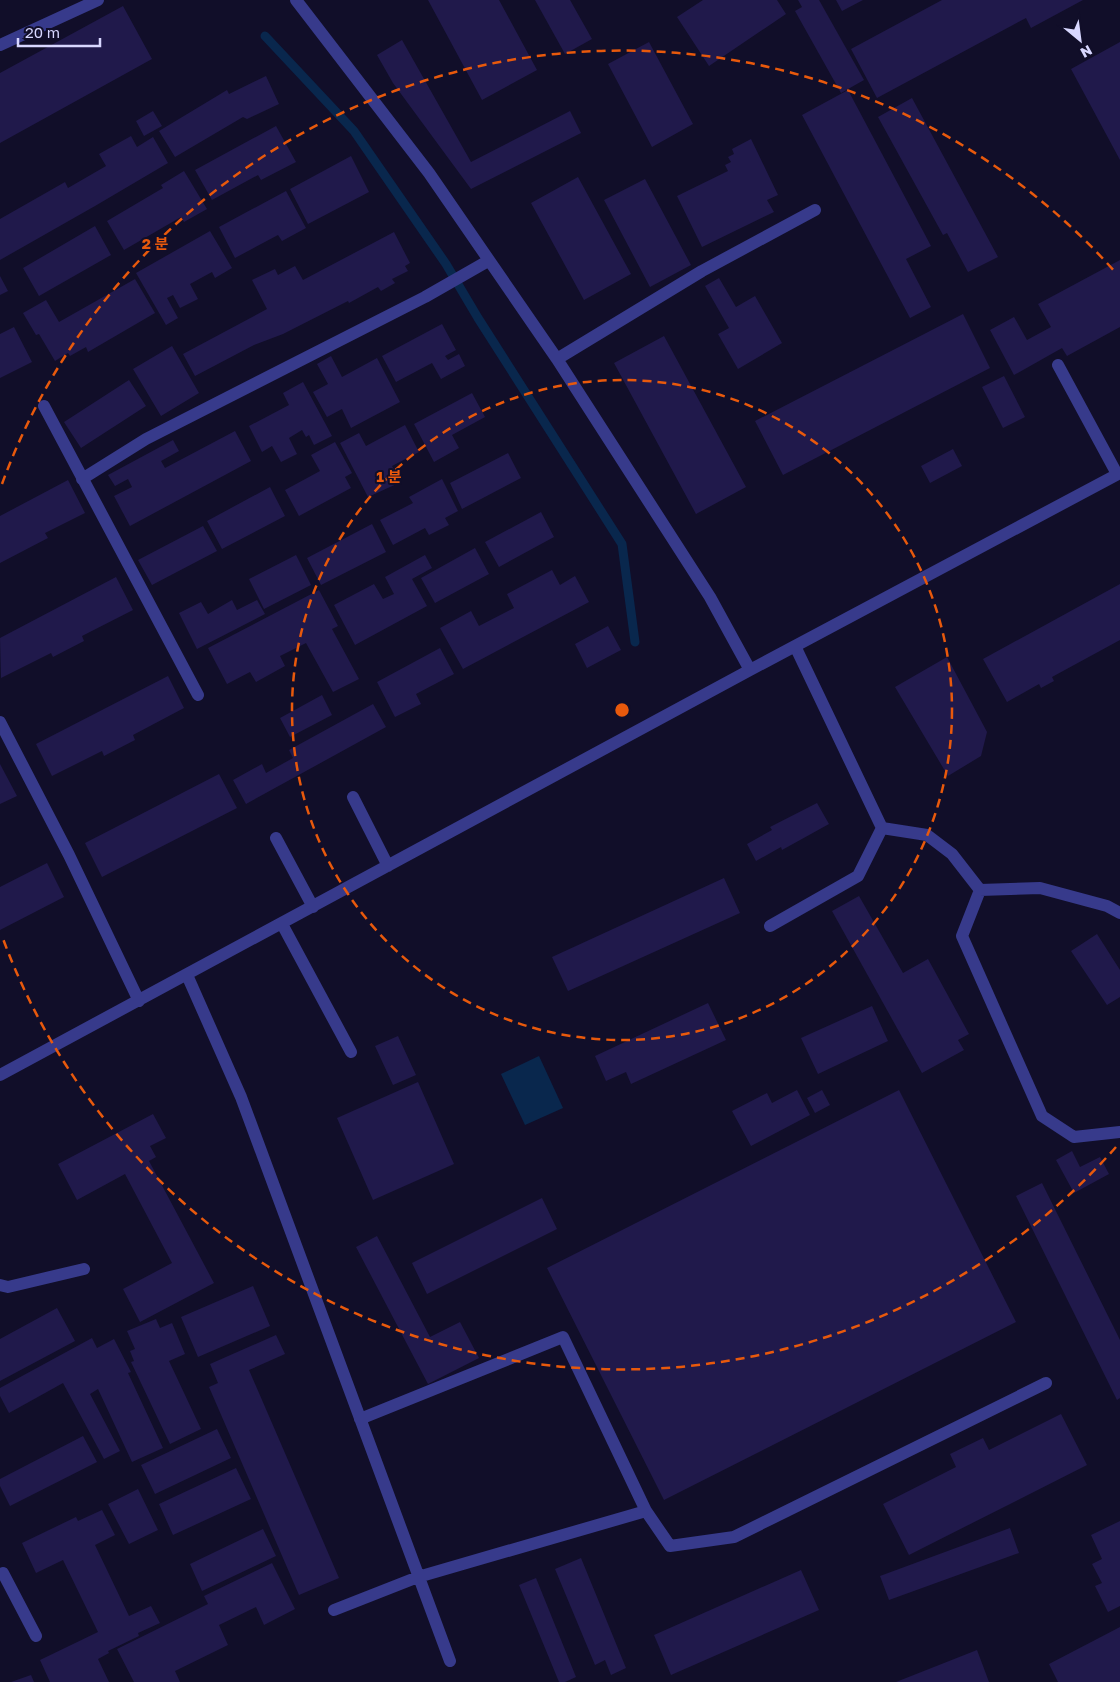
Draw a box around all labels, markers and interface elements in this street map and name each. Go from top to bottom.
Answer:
scale bar [18,15,100,47]
north arrow [1055,15,1105,65]
text: 20 m [25,23,60,41]
text: N [1078,42,1095,62]
text: 2 분 [142,234,169,252]
text: 1 분 [376,467,402,485]
centre of rings [613,701,631,719]

